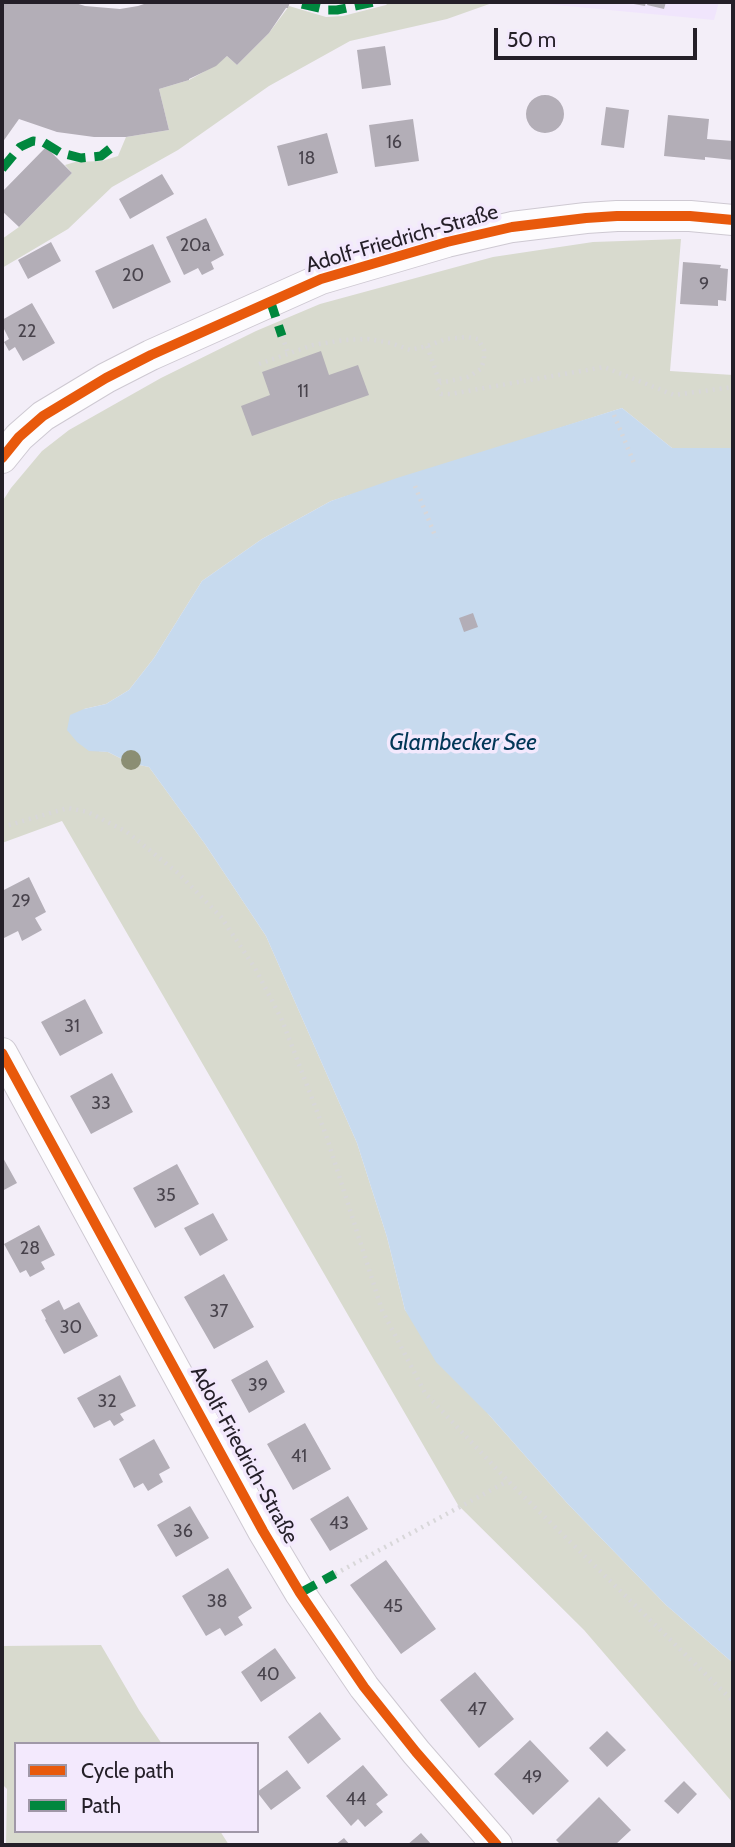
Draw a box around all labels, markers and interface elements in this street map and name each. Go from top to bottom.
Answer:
scale bar [497,14,700,58]
text: 50 m [507,27,556,52]
house number: 16 [386,132,402,154]
house number: 18 [299,148,315,170]
street label: Adolf-Friedrich-Straße [303,199,501,279]
house number: 20a [180,235,210,257]
house number: 20 [122,265,144,287]
house number: 9 [699,274,709,296]
house number: 22 [18,321,36,343]
house number: 11 [297,381,309,403]
water label: Glambecker See [389,729,537,757]
house number: 29 [11,891,31,913]
house number: 31 [64,1016,80,1038]
house number: 33 [91,1093,111,1115]
house number: 35 [156,1185,176,1207]
house number: 28 [20,1238,40,1260]
house number: 37 [210,1301,228,1323]
house number: 30 [60,1317,82,1339]
street label: Adolf-Friedrich-Straße [185,1362,303,1548]
house number: 39 [248,1375,268,1397]
house number: 32 [97,1391,117,1413]
house number: 41 [291,1446,307,1468]
house number: 43 [329,1513,349,1535]
house number: 36 [173,1521,193,1543]
house number: 38 [207,1591,227,1613]
house number: 45 [383,1596,403,1618]
house number: 40 [257,1664,279,1686]
house number: 47 [467,1699,487,1721]
legend [14,1742,259,1833]
text: Cycle path [81,1758,174,1783]
house number: 49 [522,1767,542,1789]
house number: 44 [346,1789,366,1811]
text: Path [81,1793,121,1818]

